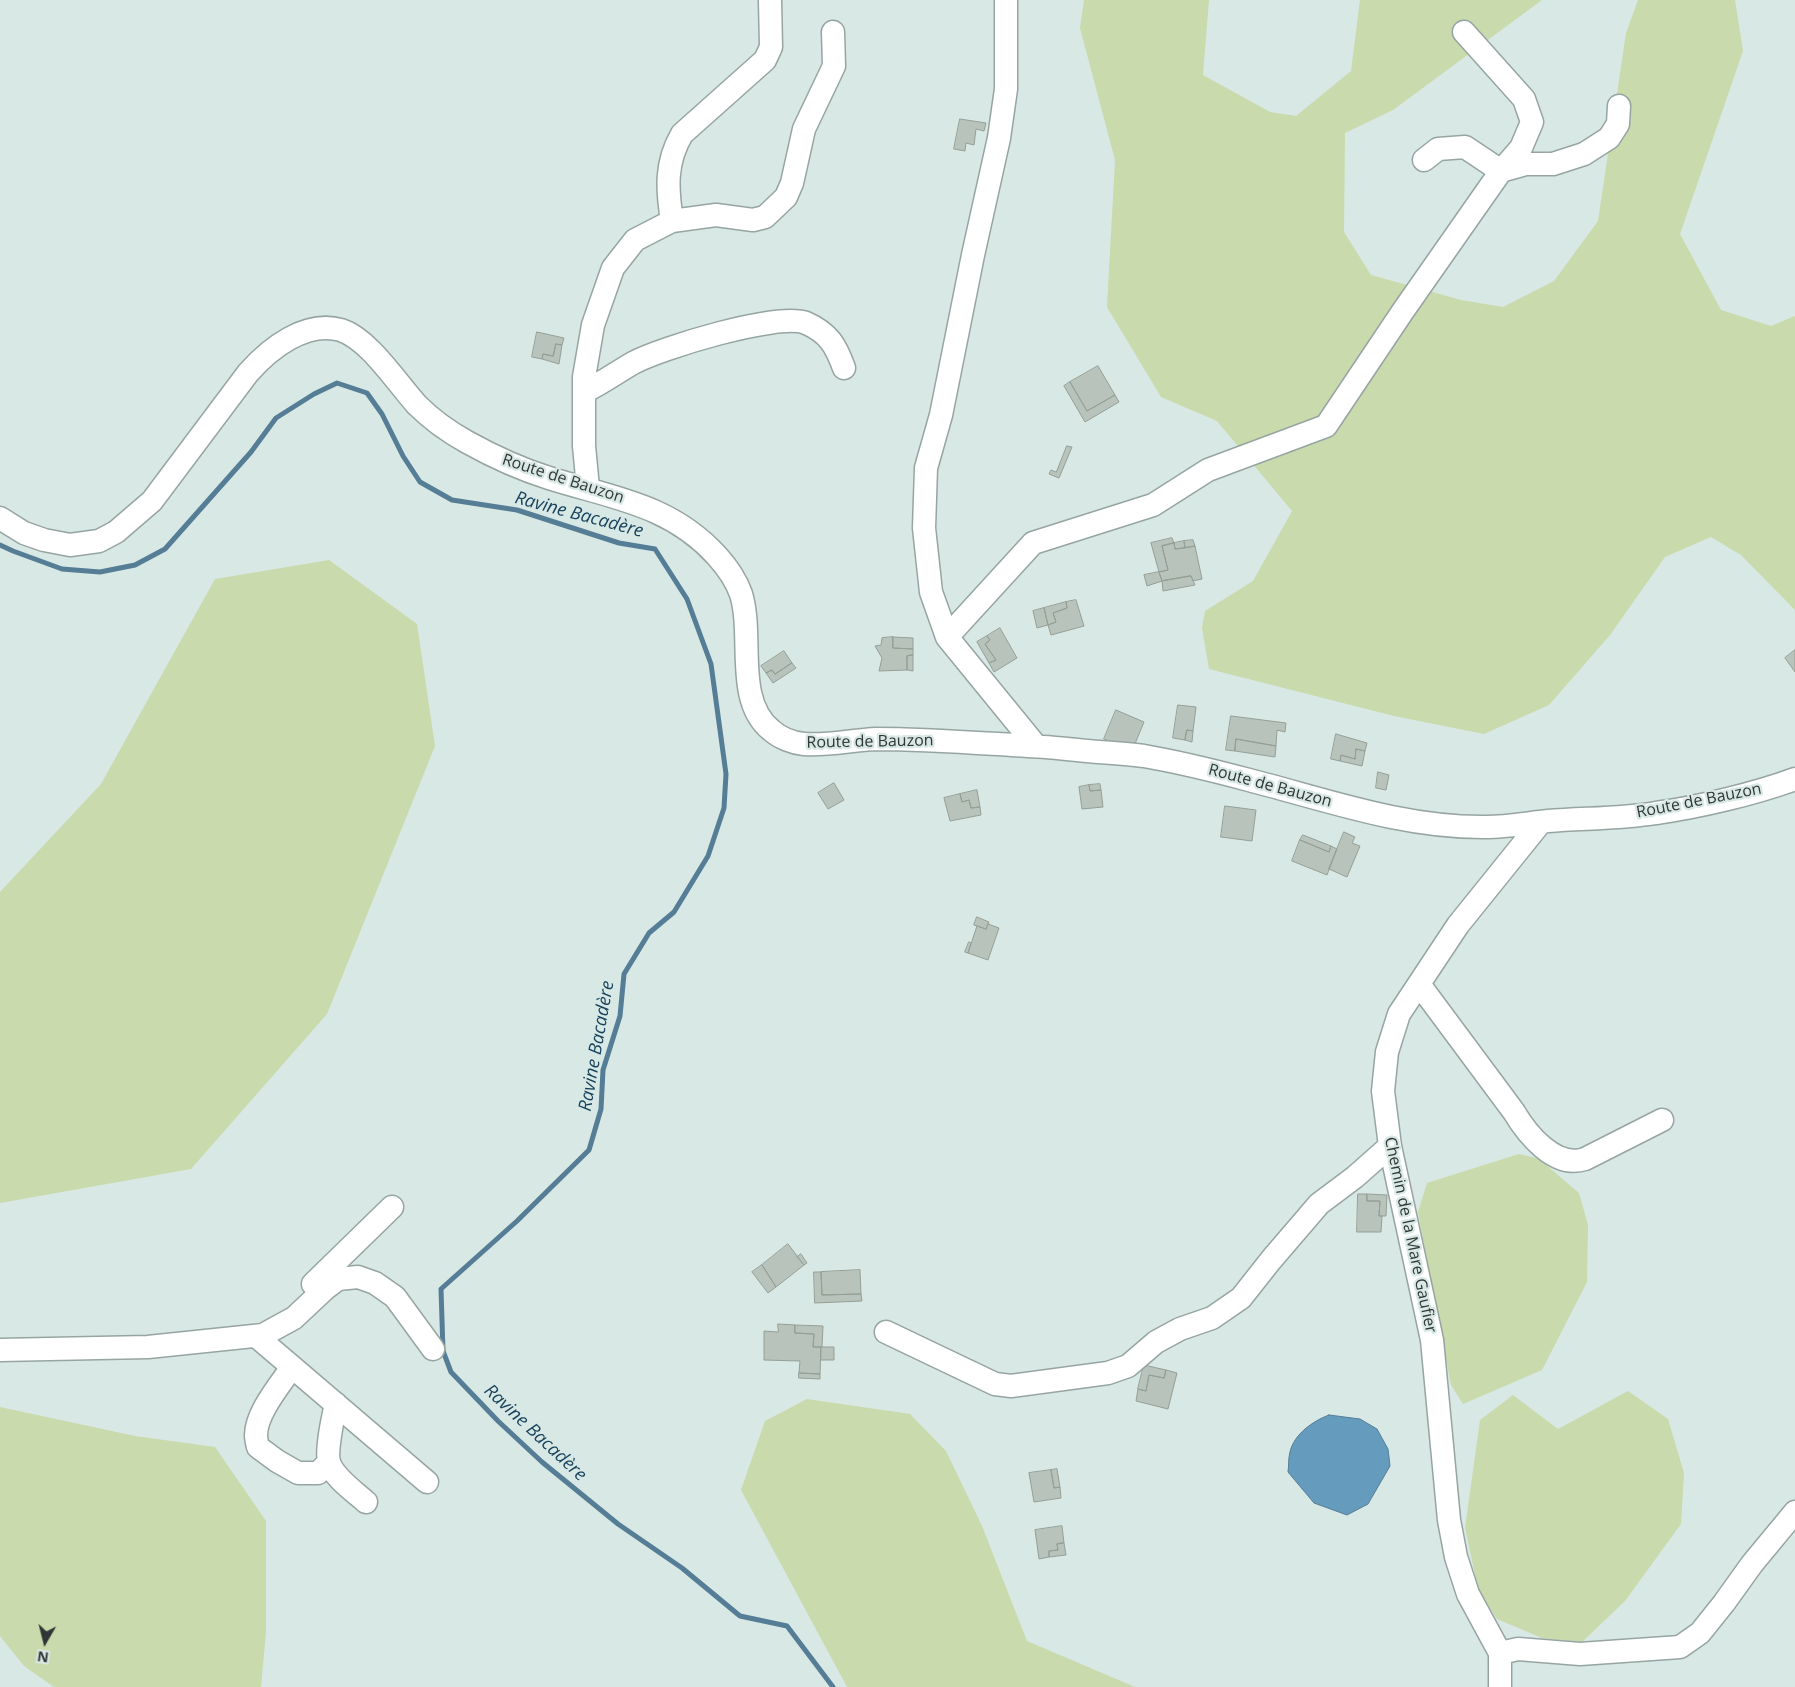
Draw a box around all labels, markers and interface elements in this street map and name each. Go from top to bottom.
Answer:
street label: Route de Bauzon [500,450,626,508]
water label: Ravine Bacadère [512,487,646,543]
street label: Route de Bauzon [806,731,934,753]
street label: Route de Bauzon [1206,760,1334,812]
street label: Route de Bauzon [1635,779,1763,823]
water label: Ravine Bacadère [575,979,619,1113]
street label: Chemin de la Mare Gaufier [1380,1135,1440,1335]
water label: Ravine Bacadère [479,1380,591,1486]
north arrow [20,1617,70,1667]
text: N [36,1647,50,1668]

